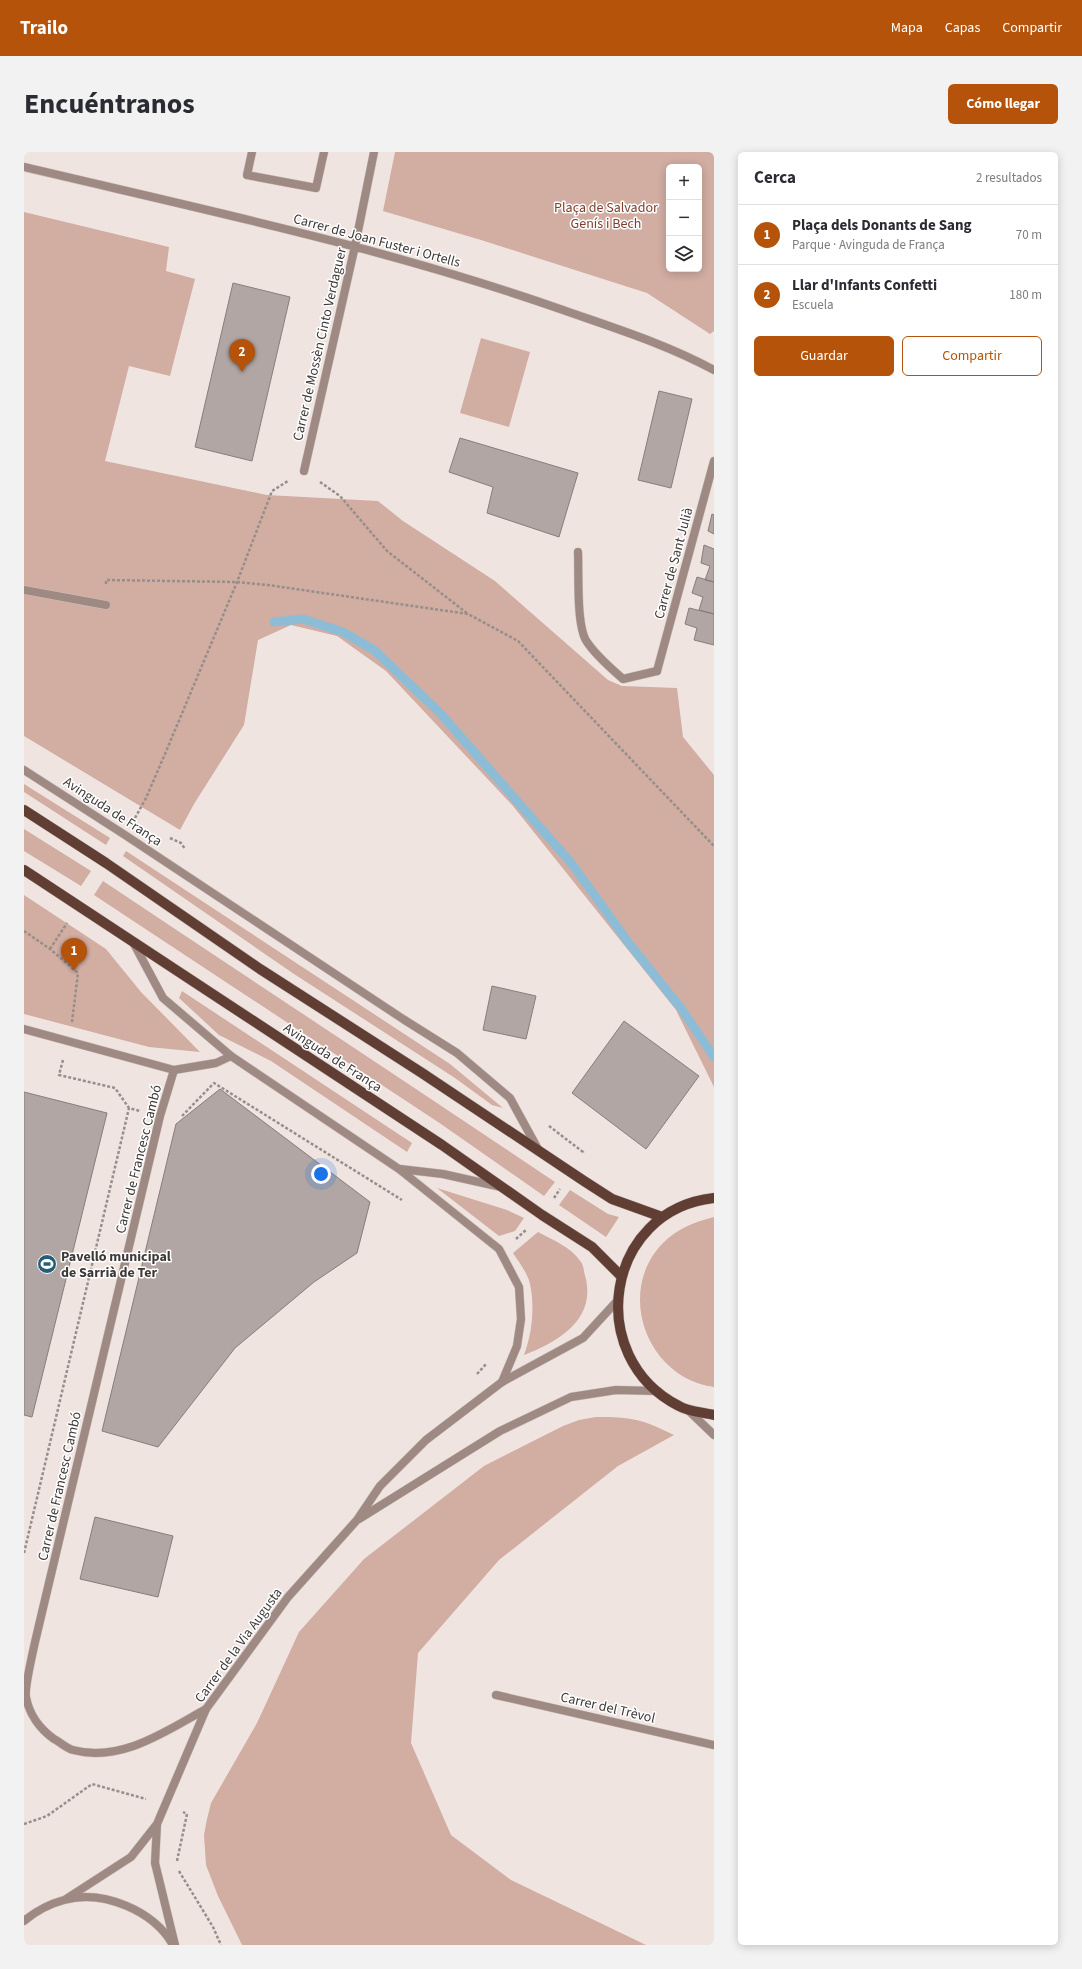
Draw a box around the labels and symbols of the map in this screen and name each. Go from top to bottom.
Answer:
park label: Plaça de Salvador Genís i Bech [554,198,658,234]
street label: Carrer de Joan Fuster i Ortells [291,209,463,273]
street label: Carrer de Mossèn Cinto Verdaguer [288,246,352,443]
pin: 2 [229,339,255,372]
street label: Carrer de Sant Julià [649,505,698,621]
street label: Avinguda de França [59,772,166,851]
pin: 1 [61,938,87,971]
street label: Avinguda de França [279,1018,386,1097]
street label: Carrer de Francesc Cambó [111,1083,167,1236]
your location [311,1164,331,1184]
place label: Pavelló municipal de Sarrià de Ter [61,1247,171,1283]
sports icon: Pavelló municipal de Sarrià de Ter [36,1253,58,1275]
street label: Carrer de Francesc Cambó [33,1410,87,1563]
street label: Carrer de la Via Augusta [190,1584,287,1707]
street label: Carrer del Trèvol [558,1687,657,1729]

